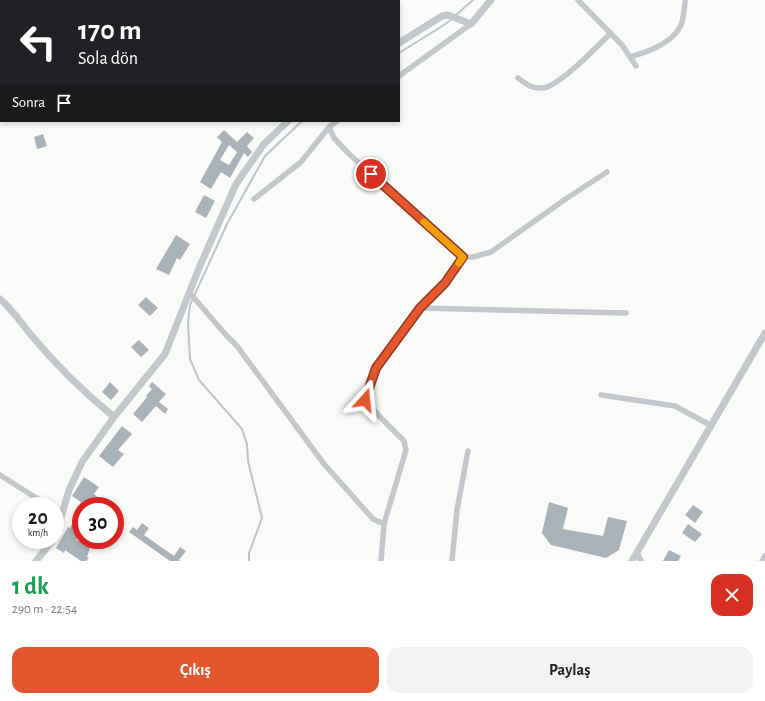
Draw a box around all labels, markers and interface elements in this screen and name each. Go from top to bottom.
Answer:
icon: left [12,16,64,68]
text: 170 m [78,17,142,45]
text: Sola dön [78,50,138,68]
icon: arrive [53,92,75,114]
text: Sonra [12,95,45,110]
pin [354,157,388,191]
icon: arrive [360,163,382,185]
position arrow [344,379,386,421]
speed limit sign: 30 [72,497,124,549]
text: 20 [28,508,48,528]
text: km/h [28,528,48,538]
button: close [711,574,753,616]
text: 1 dk [12,575,49,599]
text: 290 m · 22:54 [12,603,77,616]
button: Çıkış [12,647,379,693]
button: Paylaş [387,647,753,693]

